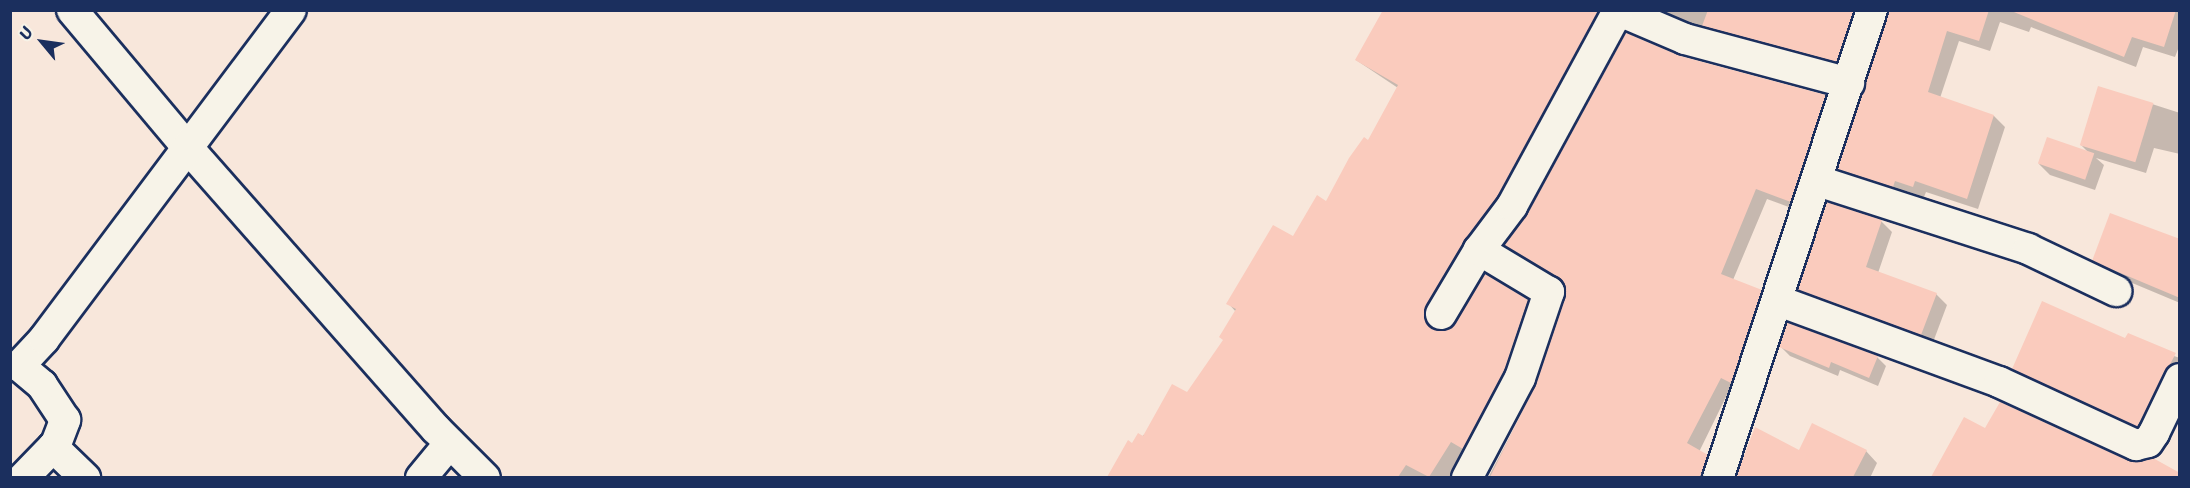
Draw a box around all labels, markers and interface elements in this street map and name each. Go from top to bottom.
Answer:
north arrow [12,12,72,72]
text: U [11,21,41,45]

